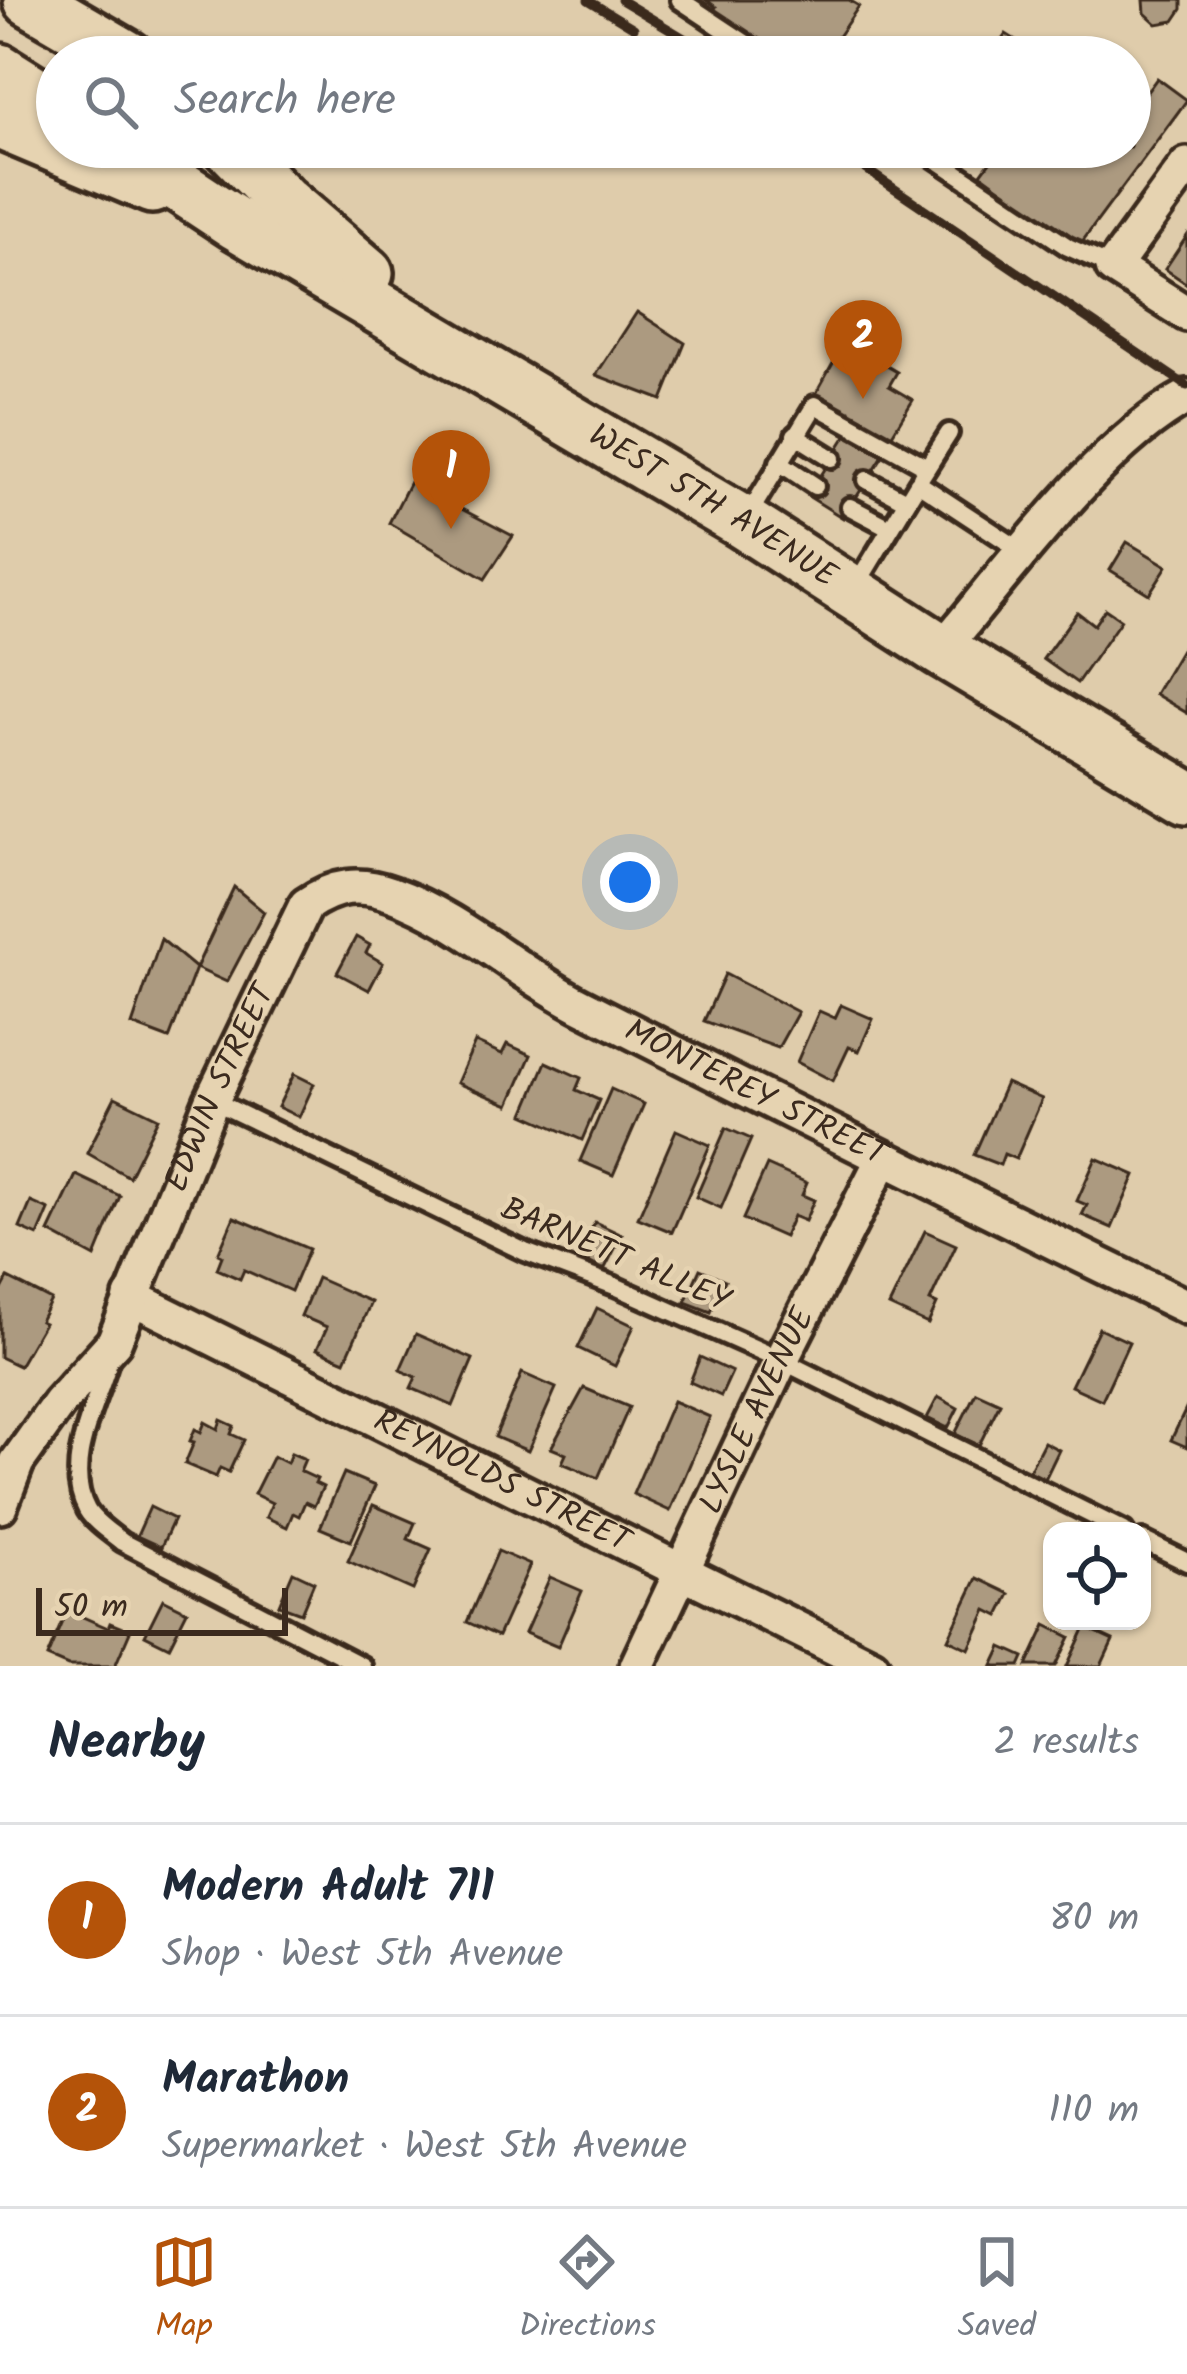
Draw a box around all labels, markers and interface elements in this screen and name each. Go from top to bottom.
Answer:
search box [36,36,1151,168]
text: Search here [174,66,396,138]
icon: search [78,69,144,135]
pin: 2 [824,300,902,399]
street label: WEST 5TH AVENUE [578,410,848,603]
pin: 1 [412,430,490,529]
your location [600,852,660,912]
street label: EDWIN STREET [151,973,291,1200]
street label: MONTEREY STREET [615,1005,897,1182]
street label: BARNETT ALLEY [492,1184,740,1329]
street label: LYSLE AVENUE [686,1298,830,1523]
street label: REYNOLDS STREET [364,1395,641,1569]
map controls [1043,1522,1151,1630]
button: locate [1043,1522,1151,1630]
scale bar [36,1582,288,1635]
text: 50 m [54,1582,128,1635]
text: Nearby [48,1704,205,1785]
text: 2 results [994,1713,1139,1775]
text: Modern Adult 711 [162,1853,494,1925]
text: 1 [81,1889,93,1951]
text: 80 m [1049,1889,1139,1951]
text: Shop · West 5th Avenue [162,1925,563,1987]
text: Marathon [162,2045,349,2117]
text: 2 [76,2081,98,2143]
text: 110 m [1048,2081,1139,2143]
text: Supermarket · West 5th Avenue [162,2117,687,2179]
tab: Map [151,2229,217,2354]
tab: Directions [519,2229,656,2354]
tab: Saved [958,2229,1036,2354]

